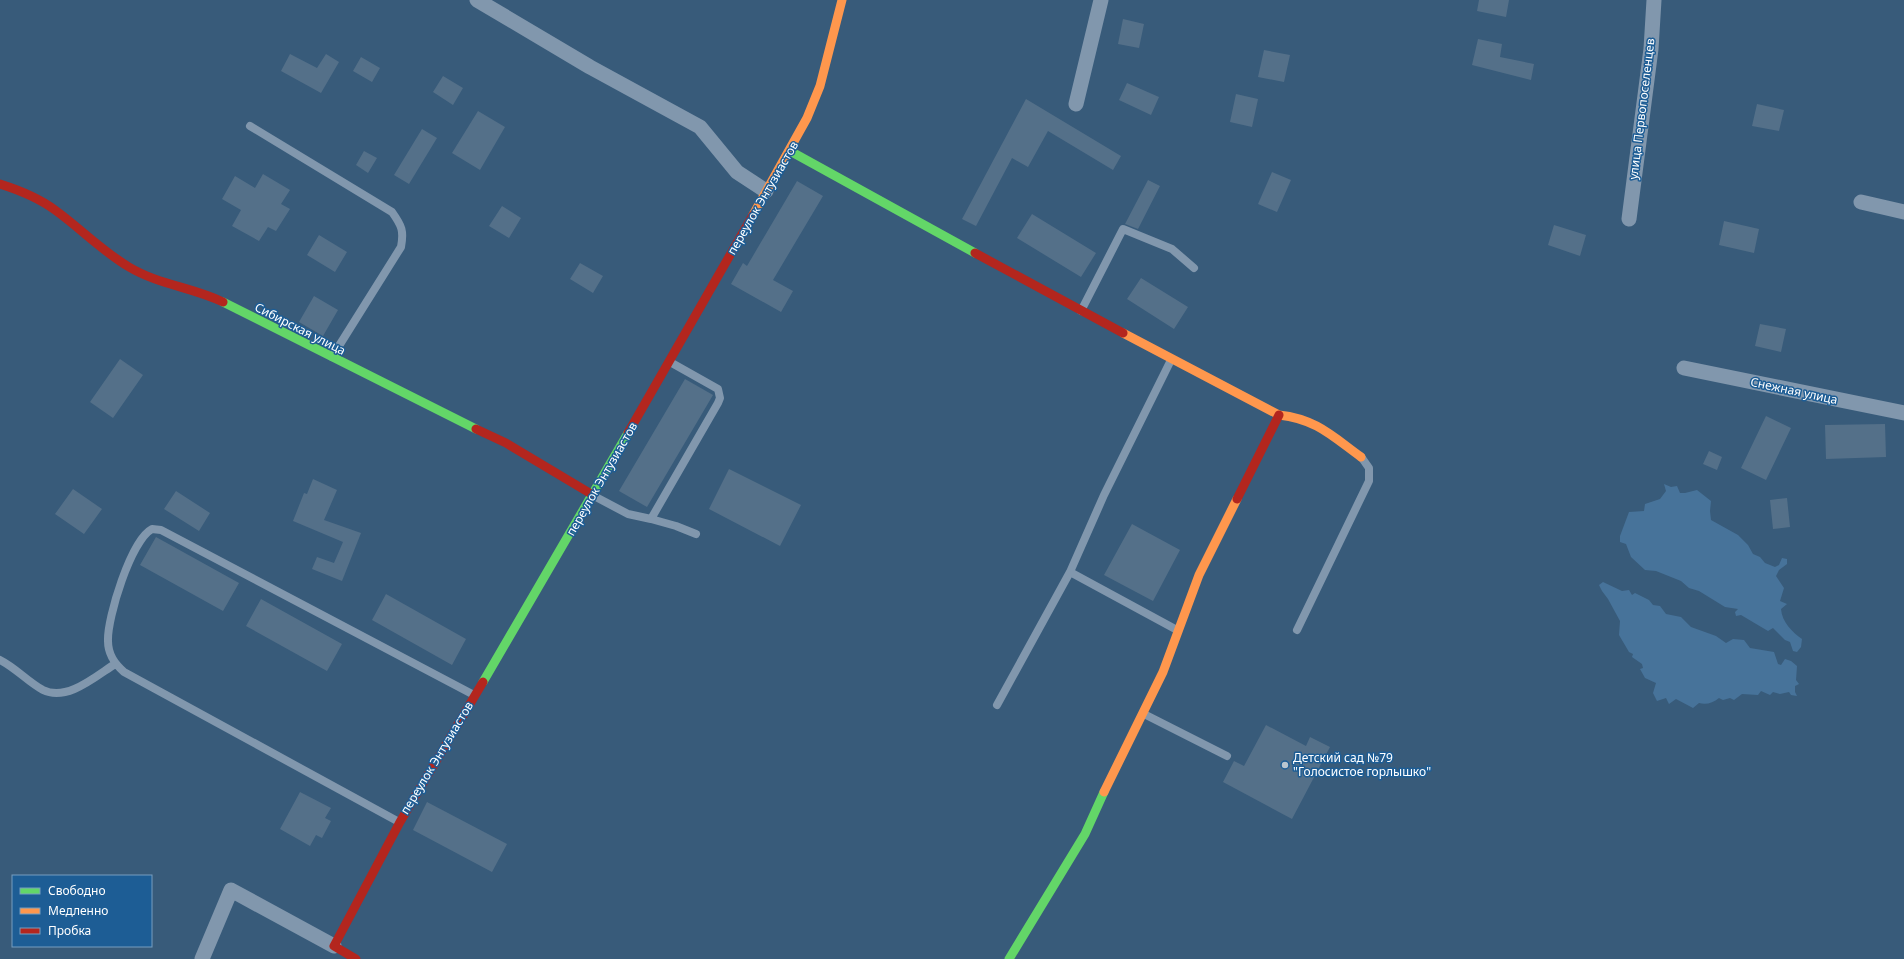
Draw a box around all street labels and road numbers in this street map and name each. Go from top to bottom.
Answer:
street label: улица Первопоселенцев [1624,37,1659,181]
street label: переулок Энтузиастов [723,138,802,258]
street label: Сибирская улица [252,298,349,359]
street label: Снежная улица [1749,373,1839,408]
street label: переулок Энтузиастов [562,419,641,539]
street label: переулок Энтузиастов [396,698,477,817]

